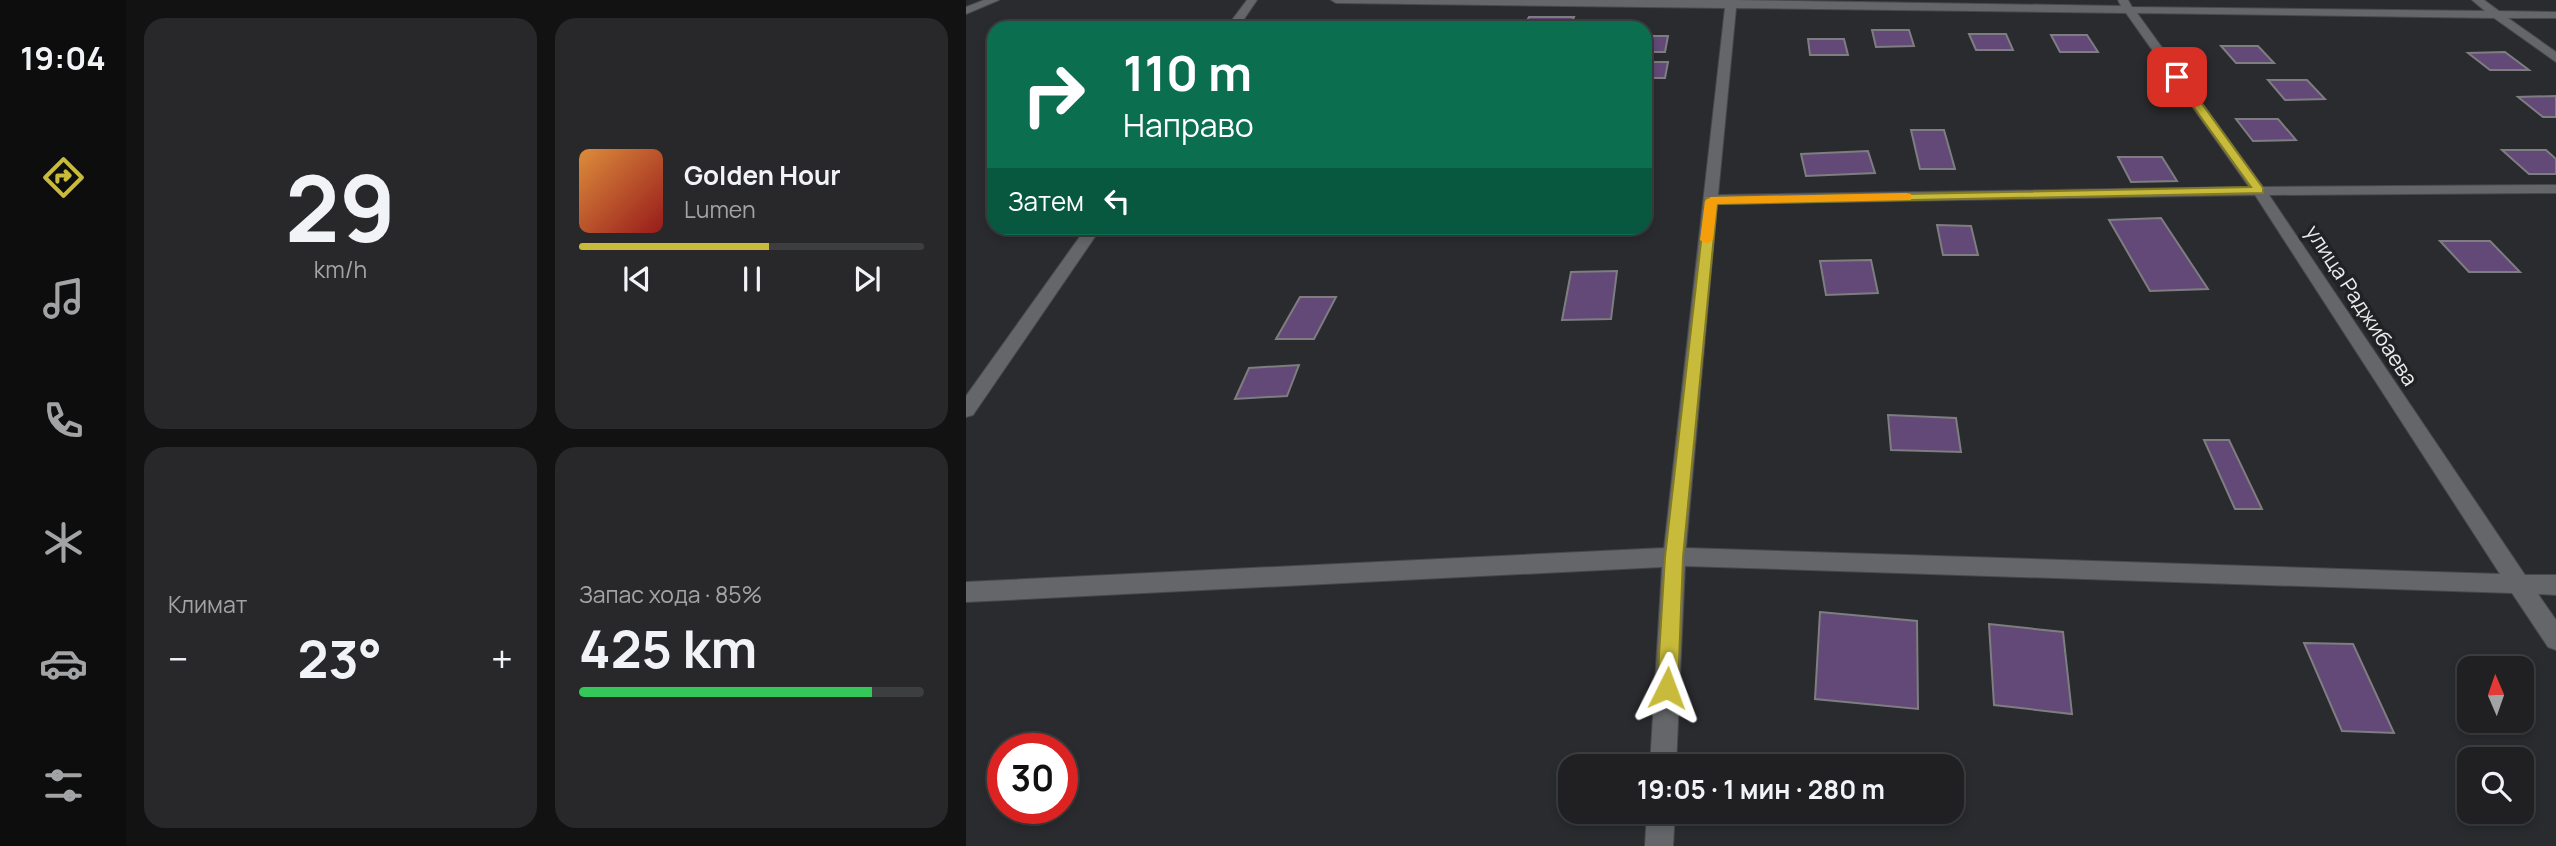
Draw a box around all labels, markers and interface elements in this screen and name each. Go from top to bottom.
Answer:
text: 19:04 [20,36,106,80]
text: 110 m [1123,39,1252,106]
pin [2147,47,2207,107]
icon: right [1008,49,1099,140]
icon: arrive [2158,58,2196,96]
text: Направо [1123,103,1254,147]
text: 29 [285,145,396,269]
icon: directions [39,153,88,202]
text: Golden Hour [684,157,841,193]
icon: left [1098,182,1136,220]
text: Затем [1008,183,1084,219]
text: Lumen [684,193,756,225]
street label: улица Раджибаева [2300,219,2424,391]
text: km/h [314,253,367,285]
icon: previous [618,260,656,298]
icon: pause [733,260,771,298]
icon: next [848,260,886,298]
icon: music [39,274,88,323]
icon: phone [39,396,88,445]
icon: climate [39,518,88,567]
text: Запас хода · 85% [579,578,762,610]
text: Климат [168,588,247,620]
text: 425 km [579,613,757,684]
text: 23° [298,623,382,694]
text: − [168,632,189,684]
text: + [491,632,513,684]
icon: car [39,639,88,688]
position arrow [1630,651,1704,725]
north arrow [2457,656,2534,733]
map controls [2457,656,2534,824]
speed limit sign: 30 [987,733,1078,824]
button: search [2457,747,2534,824]
icon: filters [39,761,88,810]
text: 19:05 · 1 мин · 280 m [1637,771,1885,807]

